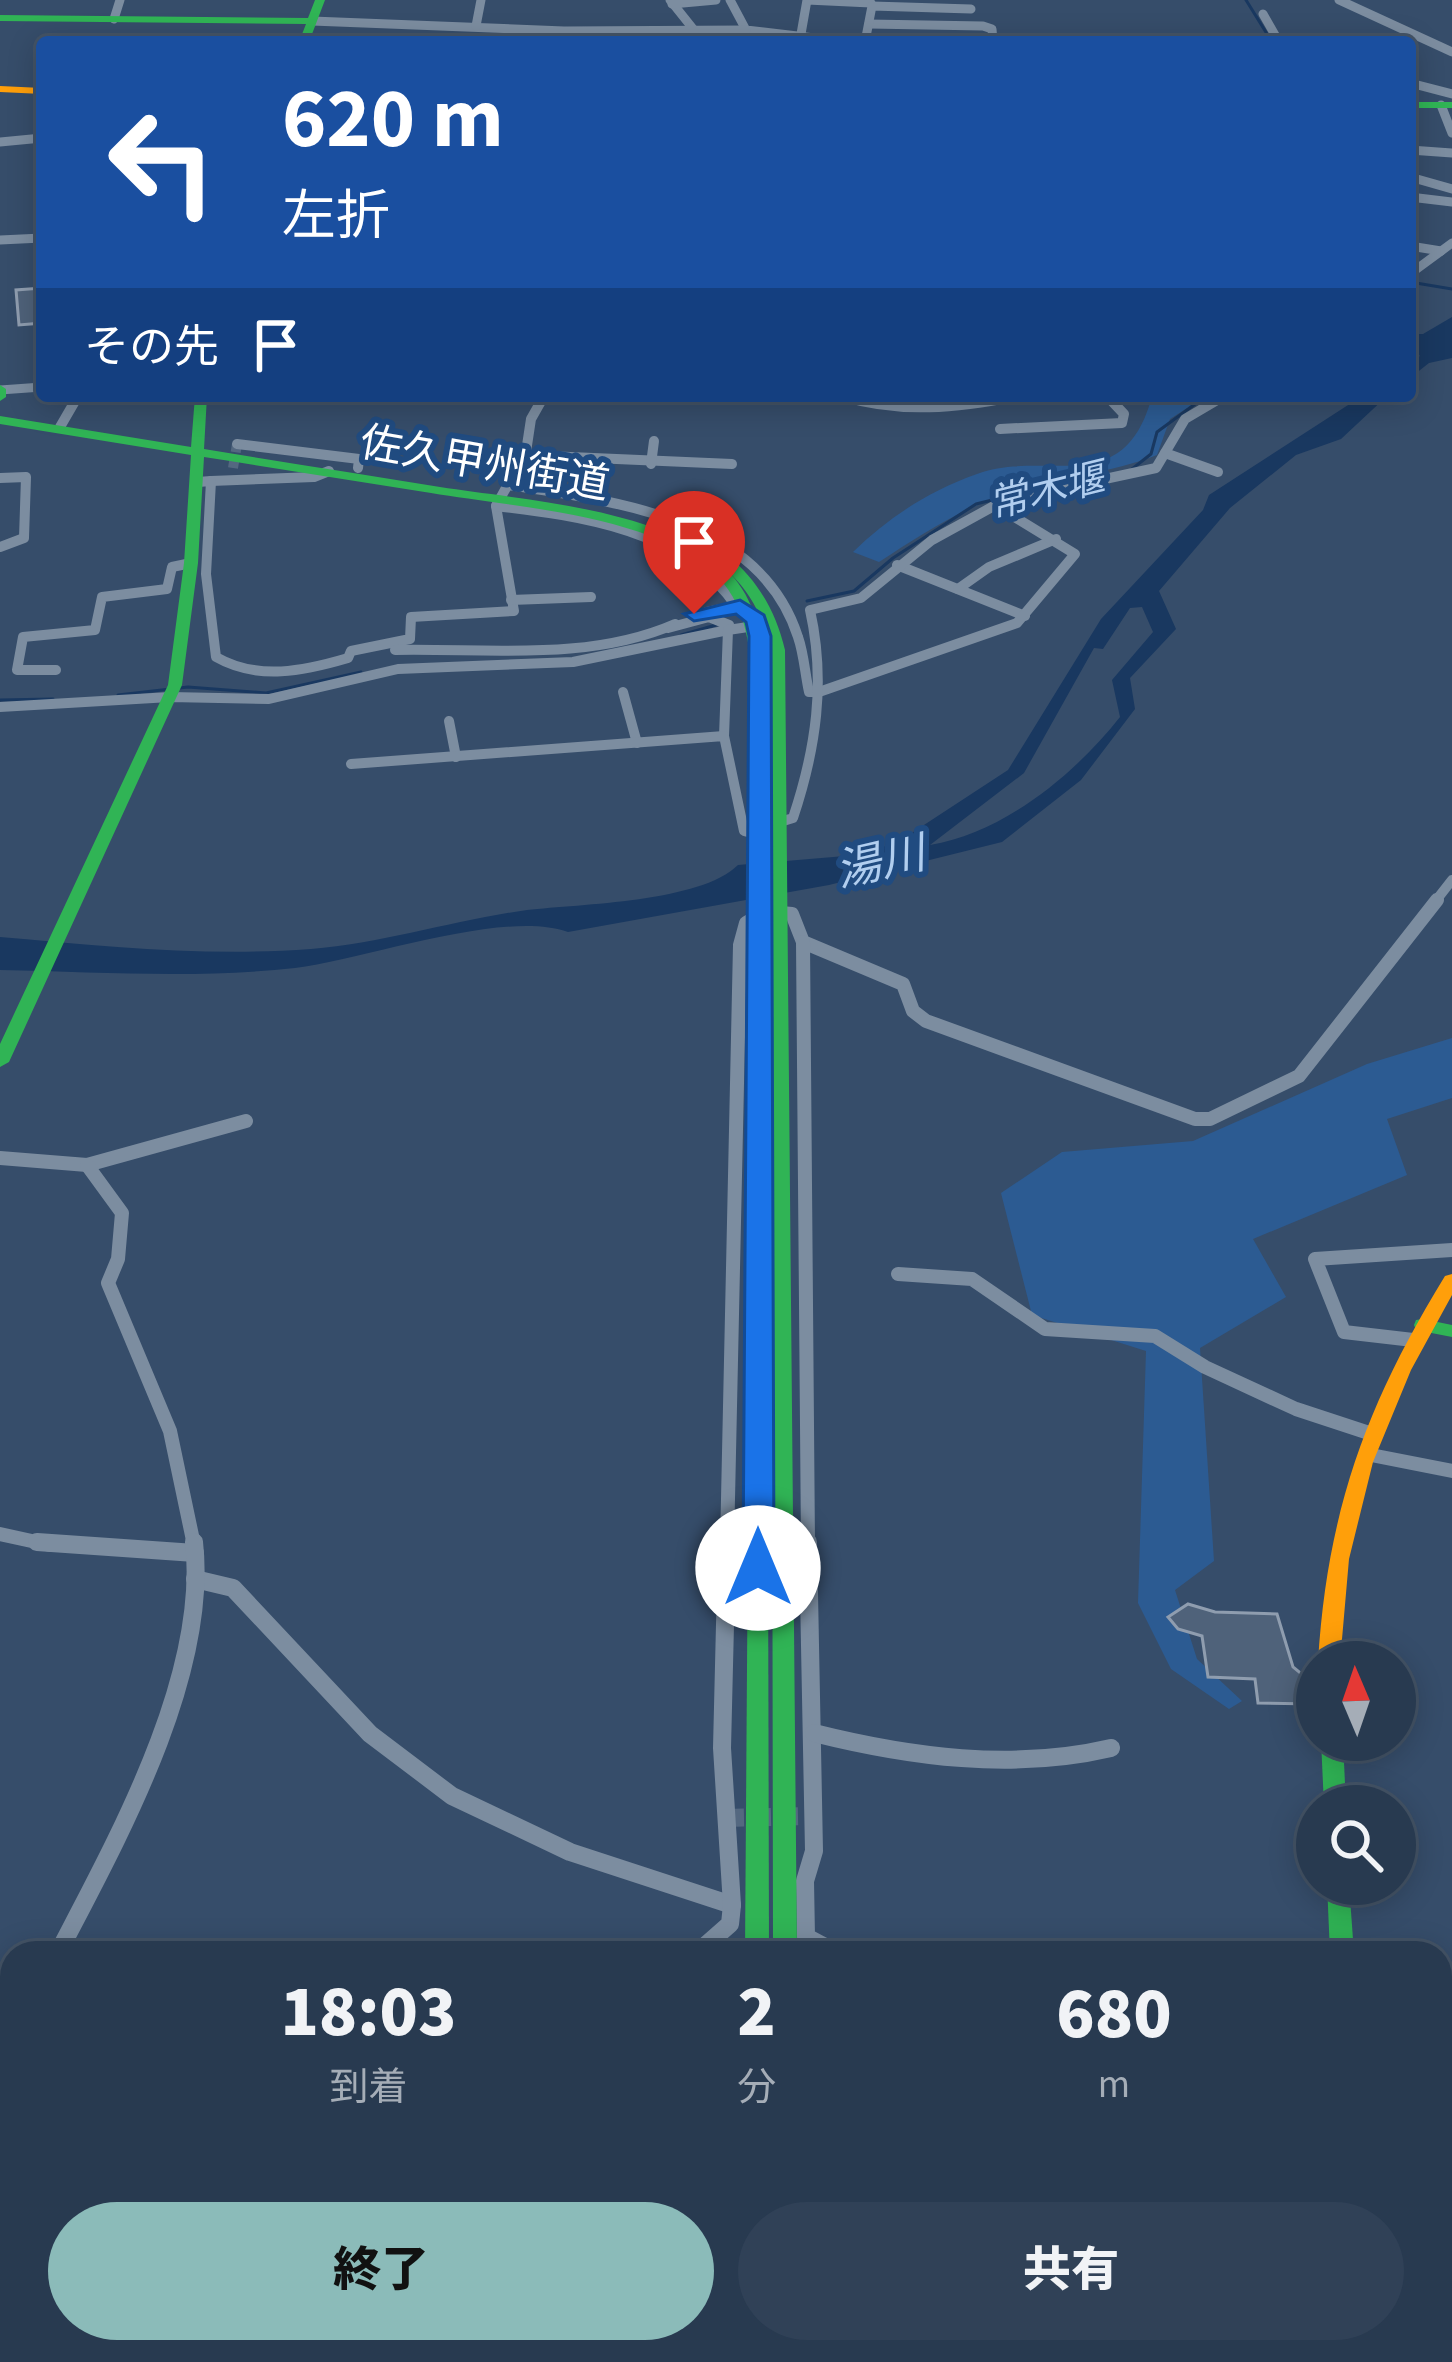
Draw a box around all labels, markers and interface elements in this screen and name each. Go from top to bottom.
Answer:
text: 620 m [282,60,504,180]
icon: left [84,84,240,240]
text: 左折 [282,179,390,256]
icon: arrive [243,312,309,378]
text: その先 [84,316,219,380]
street label: 佐久甲州街道 [355,413,614,515]
water label: 常木堰 [983,449,1116,533]
pin [643,491,745,614]
icon: arrive [661,509,727,575]
water label: 湯川 [829,821,935,904]
position arrow [695,1505,821,1631]
north arrow [1296,1641,1416,1761]
map controls [1296,1641,1416,1905]
button: search [1296,1785,1416,1905]
text: 18:03 [280,1961,457,2064]
text: 2 [737,1961,776,2064]
text: 680 [1056,1963,1172,2066]
text: m [1098,2057,1130,2113]
text: 到着 [329,2060,407,2116]
text: 分 [737,2060,776,2116]
button: 終了 [48,2202,714,2340]
button: 共有 [738,2202,1404,2340]

